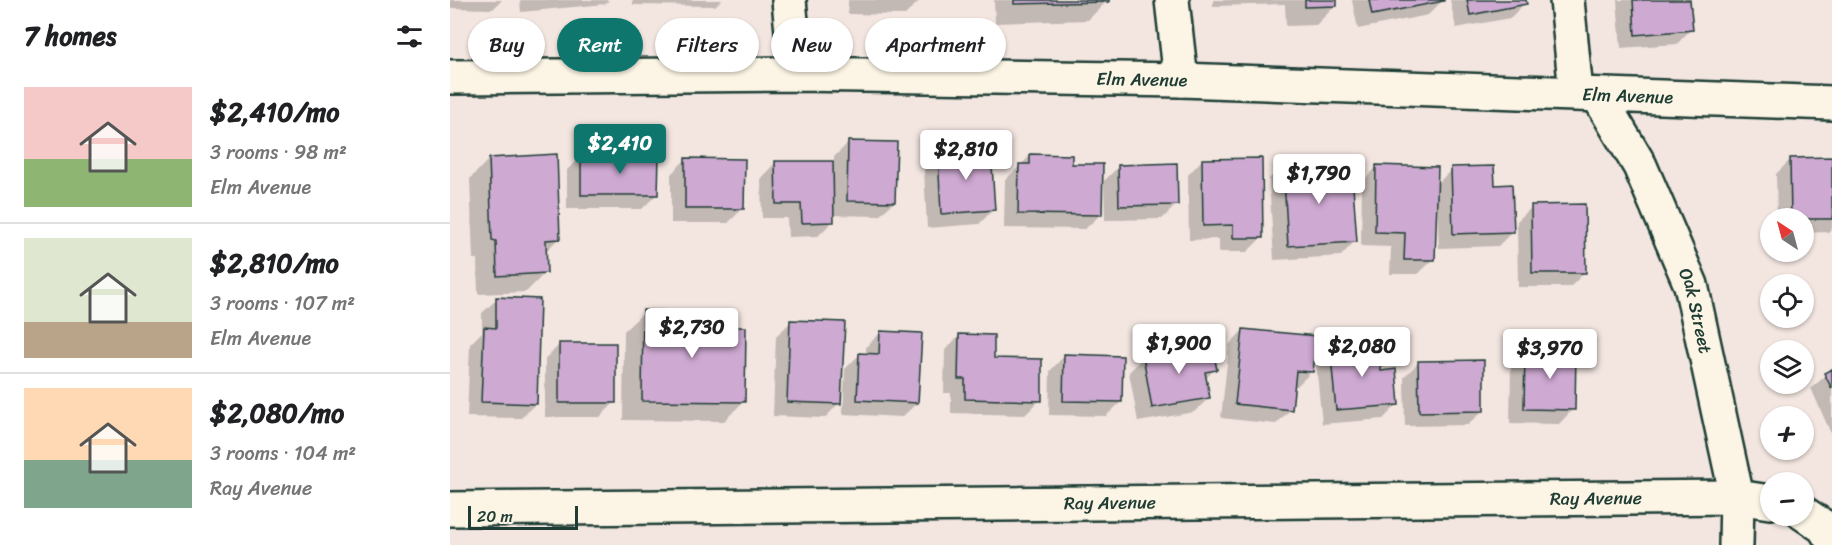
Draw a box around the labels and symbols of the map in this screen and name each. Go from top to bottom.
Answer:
street label: Elm Avenue [1096,63,1188,96]
street label: Elm Avenue [1582,78,1674,113]
pin: $2,410 [571,124,669,175]
pin: $2,810 [917,130,1015,181]
pin: $1,790 [1270,154,1368,205]
north arrow [1760,208,1814,262]
street label: Oak Street [1669,262,1721,357]
pin: $2,730 [643,308,741,359]
pin: $1,900 [1130,324,1228,375]
pin: $2,080 [1313,327,1411,378]
pin: $3,970 [1501,329,1599,380]
street label: Ray Avenue [1550,482,1642,515]
street label: Ray Avenue [1064,486,1156,519]
scale bar [468,503,578,530]

